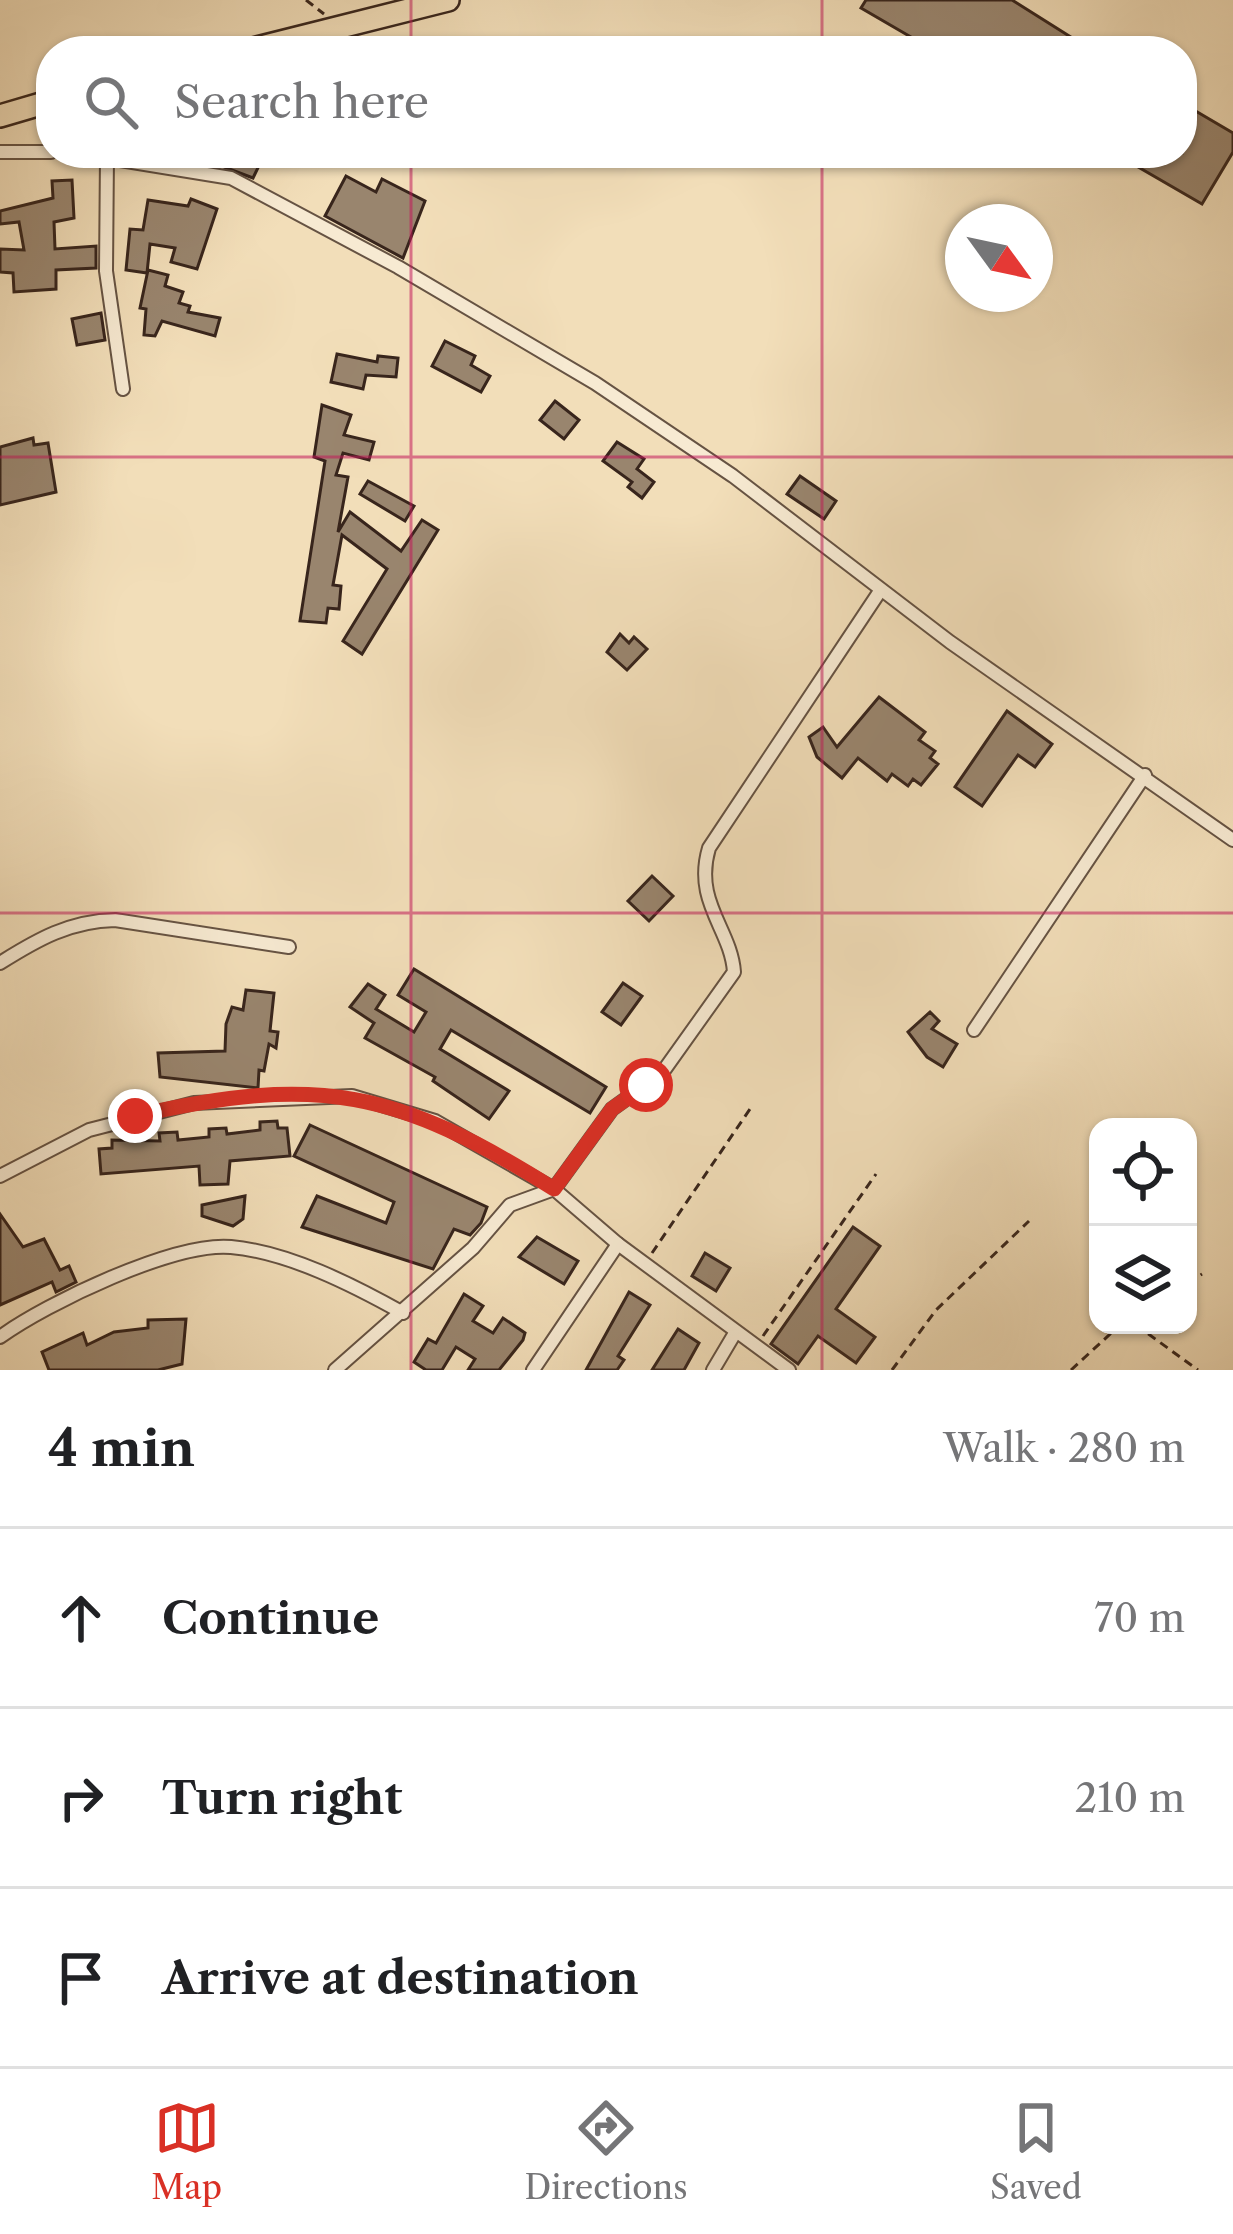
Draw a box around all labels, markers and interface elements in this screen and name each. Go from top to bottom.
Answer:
search box [36,36,1197,168]
icon: search [78,69,144,135]
text: Search here [174,74,429,130]
north arrow [945,204,1053,312]
route start [619,1058,673,1112]
route end [108,1089,162,1143]
map controls [1089,1118,1197,1334]
button: locate [1089,1118,1197,1226]
button: layers [1089,1226,1197,1334]
text: 4 min [48,1417,195,1479]
text: Walk · 280 m [943,1424,1185,1472]
icon: ahead [48,1585,114,1651]
text: Continue [162,1590,379,1646]
text: 70 m [1094,1594,1185,1642]
icon: right [48,1765,114,1831]
text: Turn right [162,1770,402,1826]
text: 210 m [1075,1774,1185,1822]
icon: arrive [48,1945,114,2011]
text: Arrive at destination [162,1950,639,2006]
tab: Map [151,2095,222,2208]
tab: Directions [525,2095,688,2208]
tab: Saved [990,2095,1082,2208]

